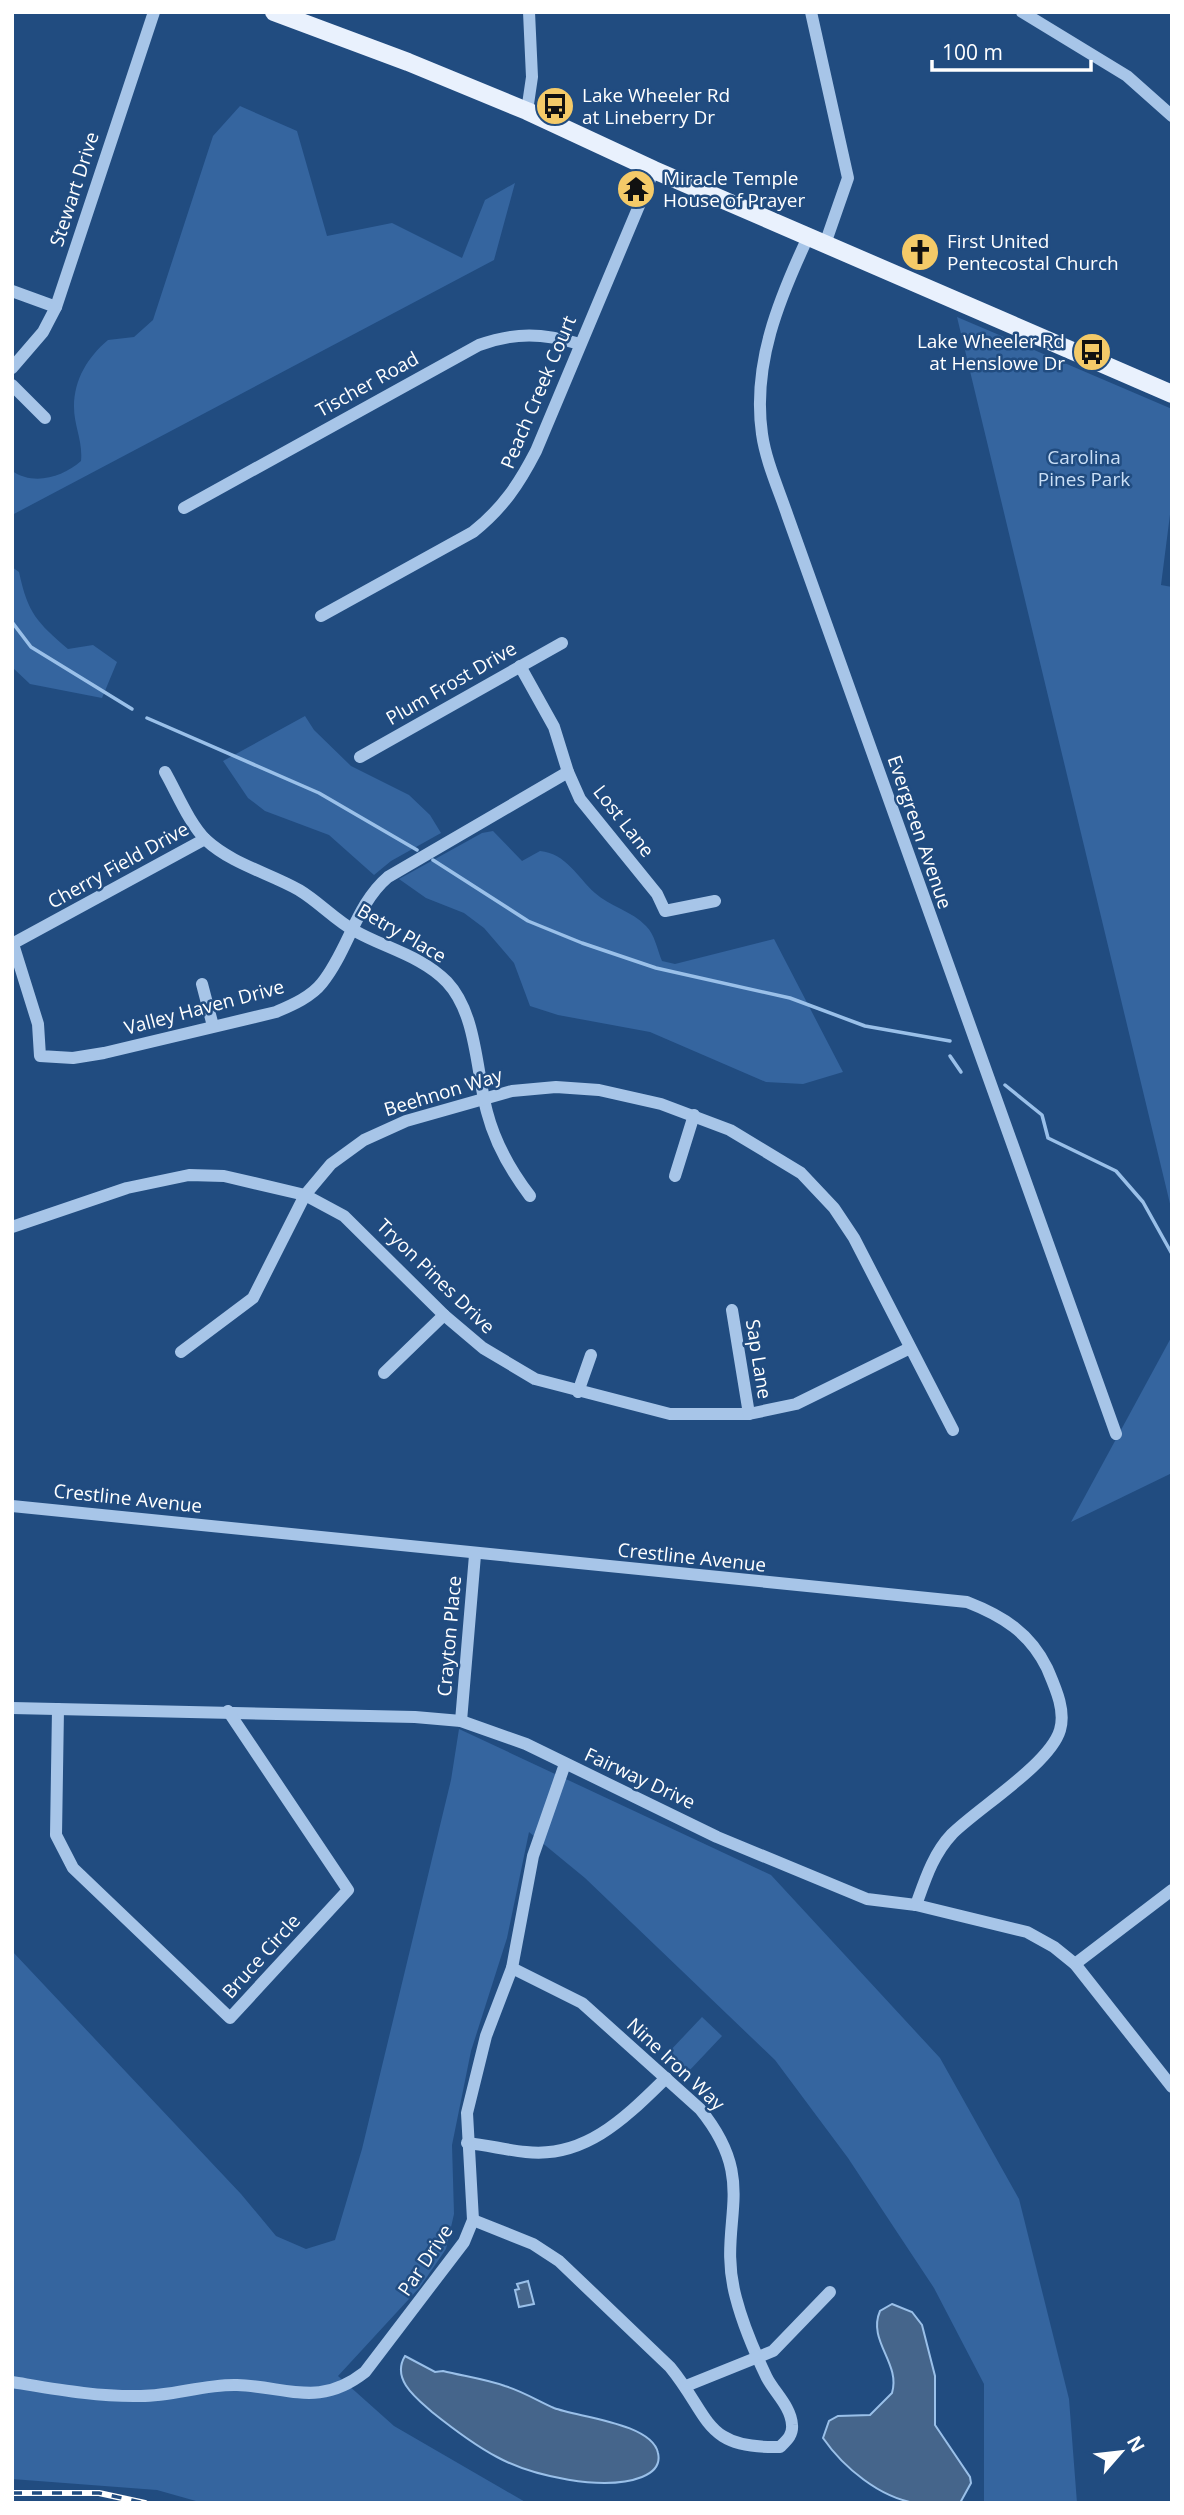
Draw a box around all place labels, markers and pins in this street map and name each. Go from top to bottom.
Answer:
place label: Lake Wheeler Rd at Lineberry Dr [582,82,730,130]
bus stop icon: Lake Wheeler Rd at Lineberry Dr [534,85,576,127]
place label: Miracle Temple House of Prayer [663,165,805,213]
temple icon: Miracle Temple House of Prayer [615,168,657,210]
place label: First United Pentecostal Church [947,228,1119,276]
church icon: First United Pentecostal Church [899,231,941,273]
place label: Lake Wheeler Rd at Henslowe Dr [917,328,1065,376]
bus stop icon: Lake Wheeler Rd at Henslowe Dr [1071,331,1113,373]

